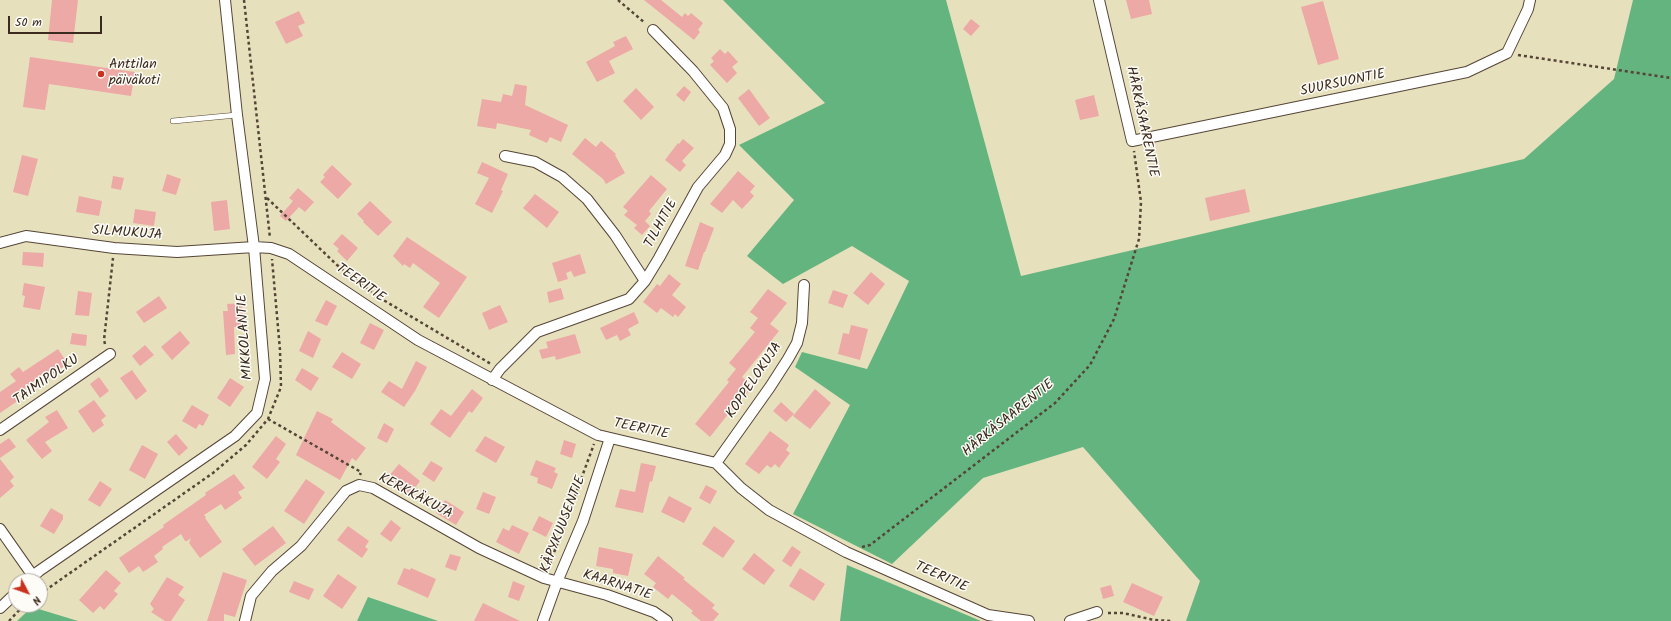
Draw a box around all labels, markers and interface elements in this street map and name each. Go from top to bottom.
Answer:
scale bar [10,8,104,34]
text: 50 m [15,13,42,32]
place label: Anttilan päiväkoti [109,58,160,90]
street label: HÄRKÄSAARENTIE [1121,65,1161,179]
street label: SUURSUONTIE [1299,67,1387,101]
marker: Anttilan päiväkoti [96,69,106,79]
street label: TILHITIE [642,197,682,251]
street label: SILMUKUJA [91,223,163,245]
street label: TEERITIE [332,261,388,307]
street label: MIKKOLANTIE [235,293,257,381]
street label: KOPPELOKUJA [723,340,787,422]
street label: TAIMIPOLKU [11,352,83,410]
street label: HÄRKÄSAARENTIE [960,377,1058,461]
street label: TEERITIE [612,416,670,444]
street label: KERKKÄKUJA [375,470,455,524]
street label: KÄPYKUUSENTIE [538,474,590,576]
street label: TEERITIE [912,559,970,597]
street label: KAARNATIE [580,567,654,605]
north arrow [8,573,48,613]
text: N [27,592,45,609]

